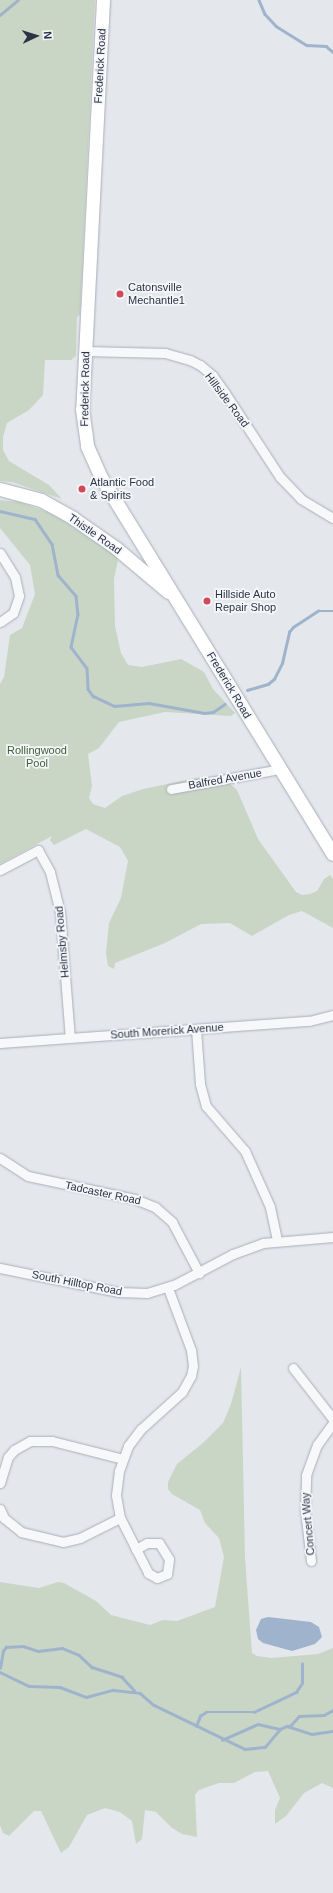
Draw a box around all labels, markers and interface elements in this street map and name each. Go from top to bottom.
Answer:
north arrow [16,16,56,56]
street label: Frederick Road [91,28,109,104]
text: N [42,31,54,40]
place label: Catonsville Mechantle1 [128,281,185,307]
marker: Catonsville Mechantle1 [115,289,125,299]
street label: Frederick Road [78,351,92,427]
street label: Hillside Road [202,370,252,430]
place label: Atlantic Food & Spirits [90,476,154,502]
marker: Atlantic Food & Spirits [77,484,87,494]
street label: Thistle Road [66,511,124,557]
place label: Hillside Auto Repair Shop [215,588,276,614]
marker: Hillside Auto Repair Shop [202,596,212,606]
street label: Frederick Road [204,649,254,721]
park label: Rollingwood Pool [7,744,67,770]
street label: Balfred Avenue [187,766,263,792]
street label: Helmsby Road [52,905,72,979]
street label: South Morerick Avenue [110,1020,224,1042]
street label: Tadcaster Road [64,1179,142,1207]
street label: South Hilltop Road [31,1268,123,1298]
street label: Concert Way [299,1492,317,1556]

